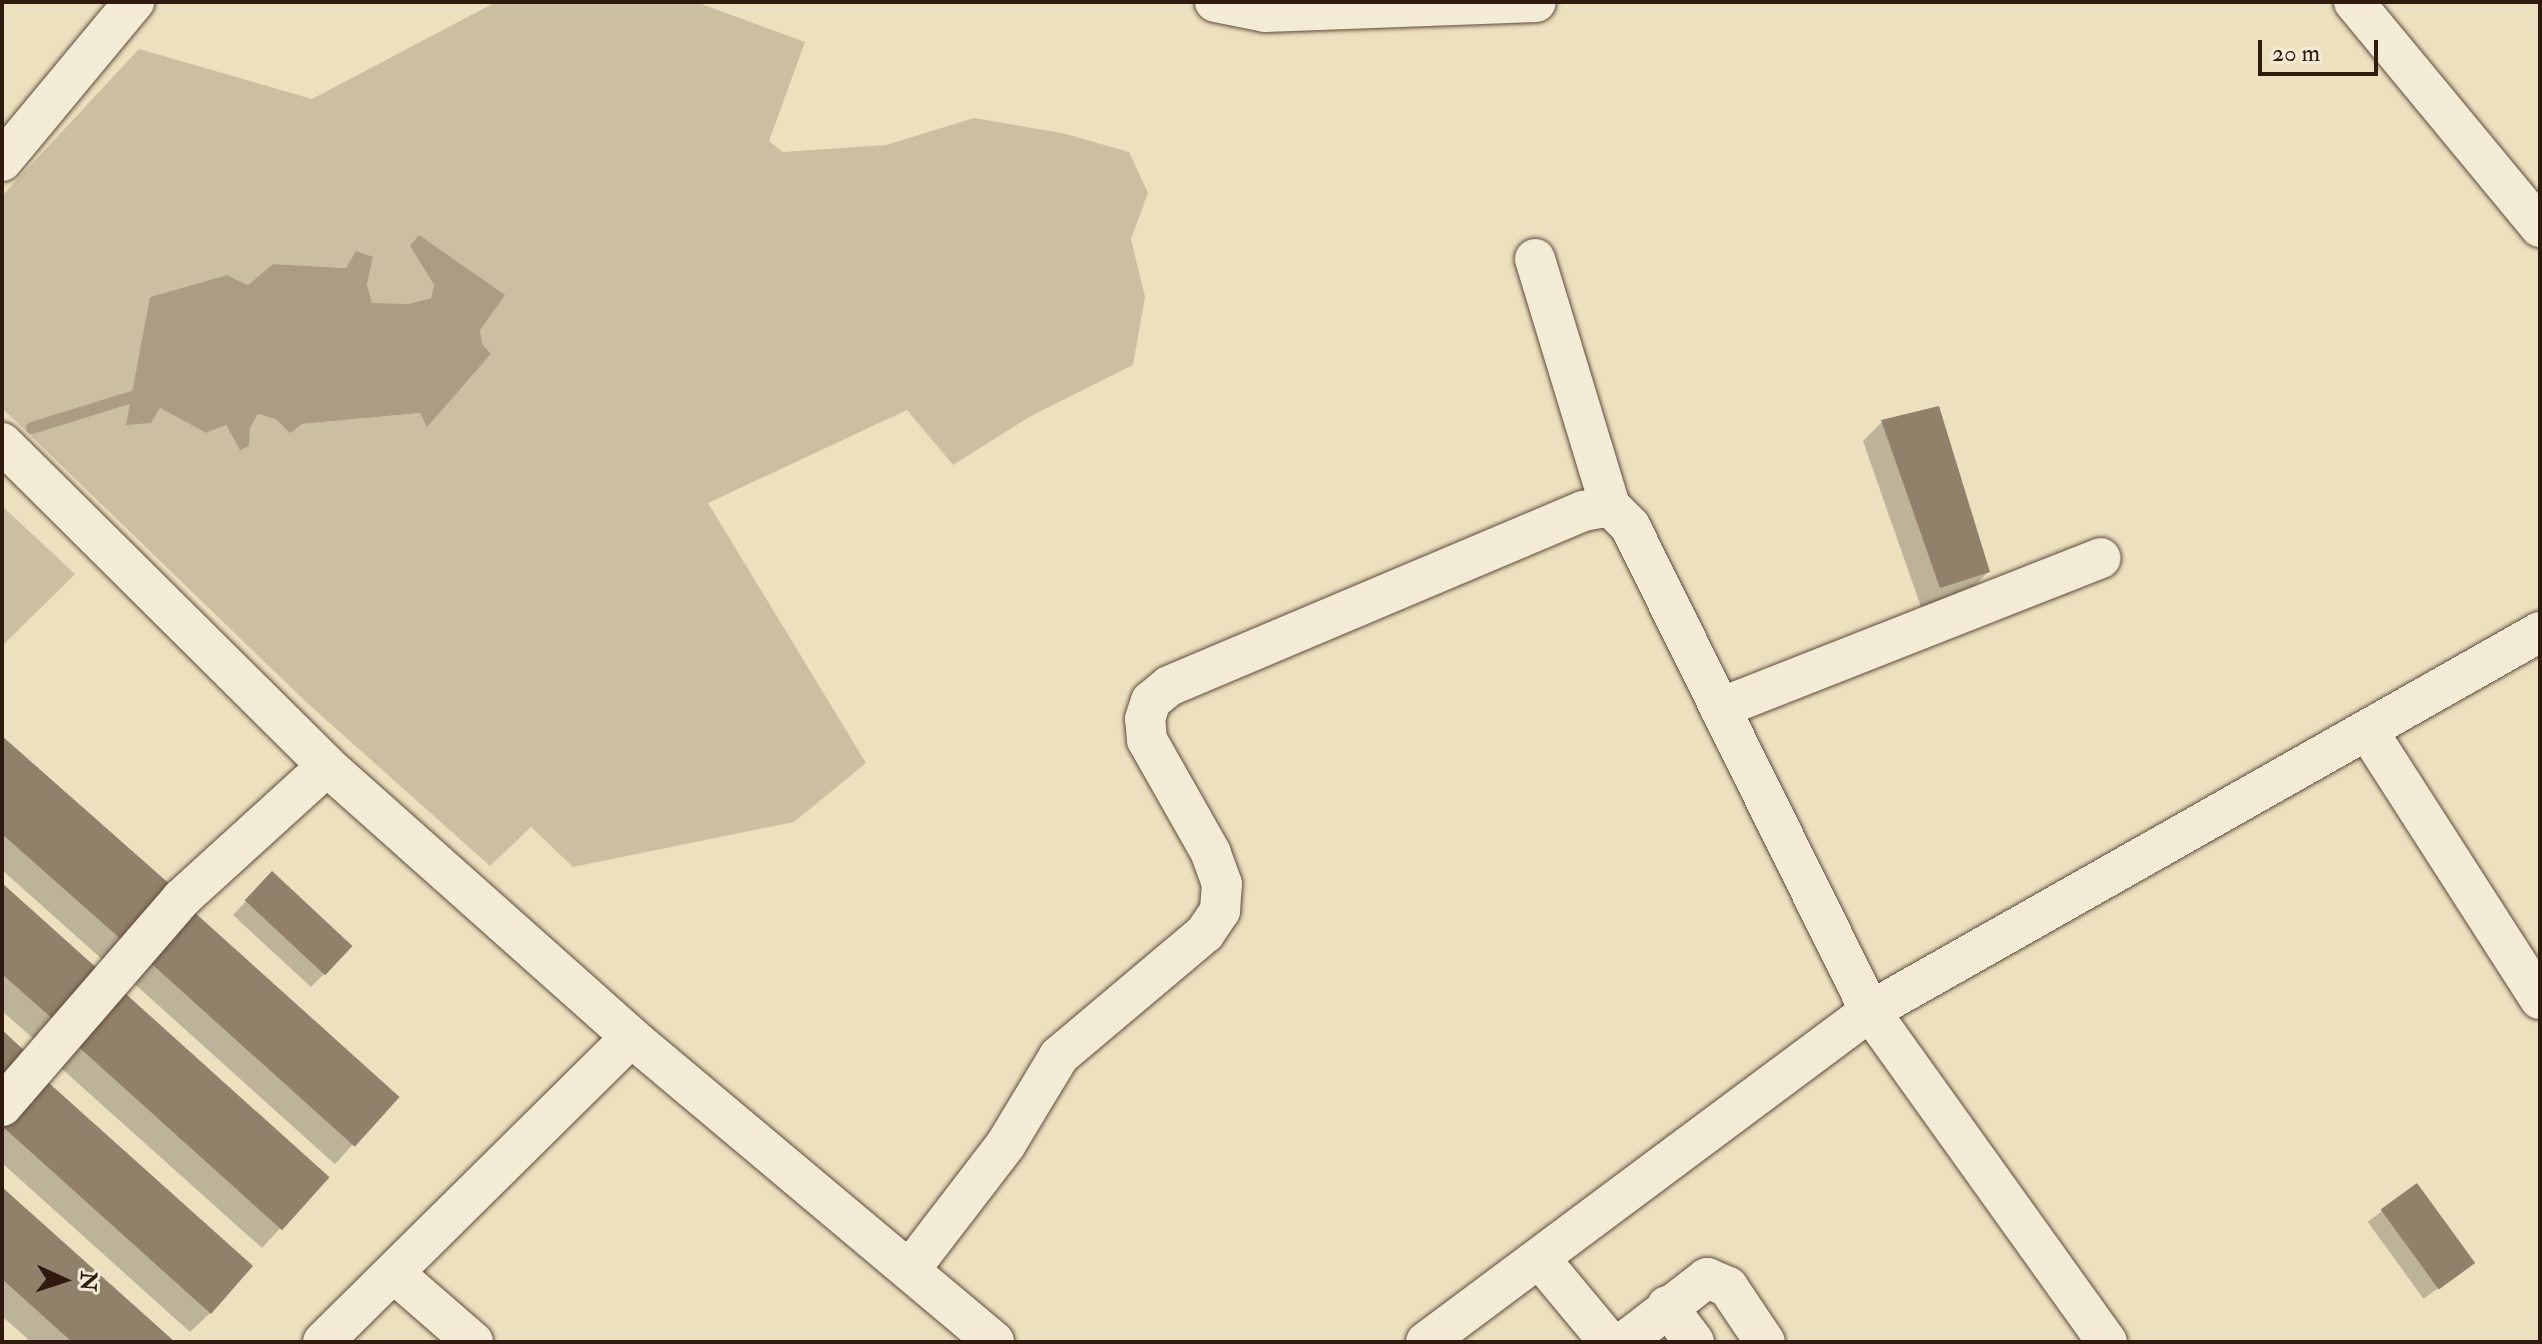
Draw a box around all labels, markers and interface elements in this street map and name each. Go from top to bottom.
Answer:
scale bar [2262,24,2382,74]
text: 20 m [2272,38,2320,69]
north arrow [24,1240,104,1320]
text: N [73,1271,102,1292]

